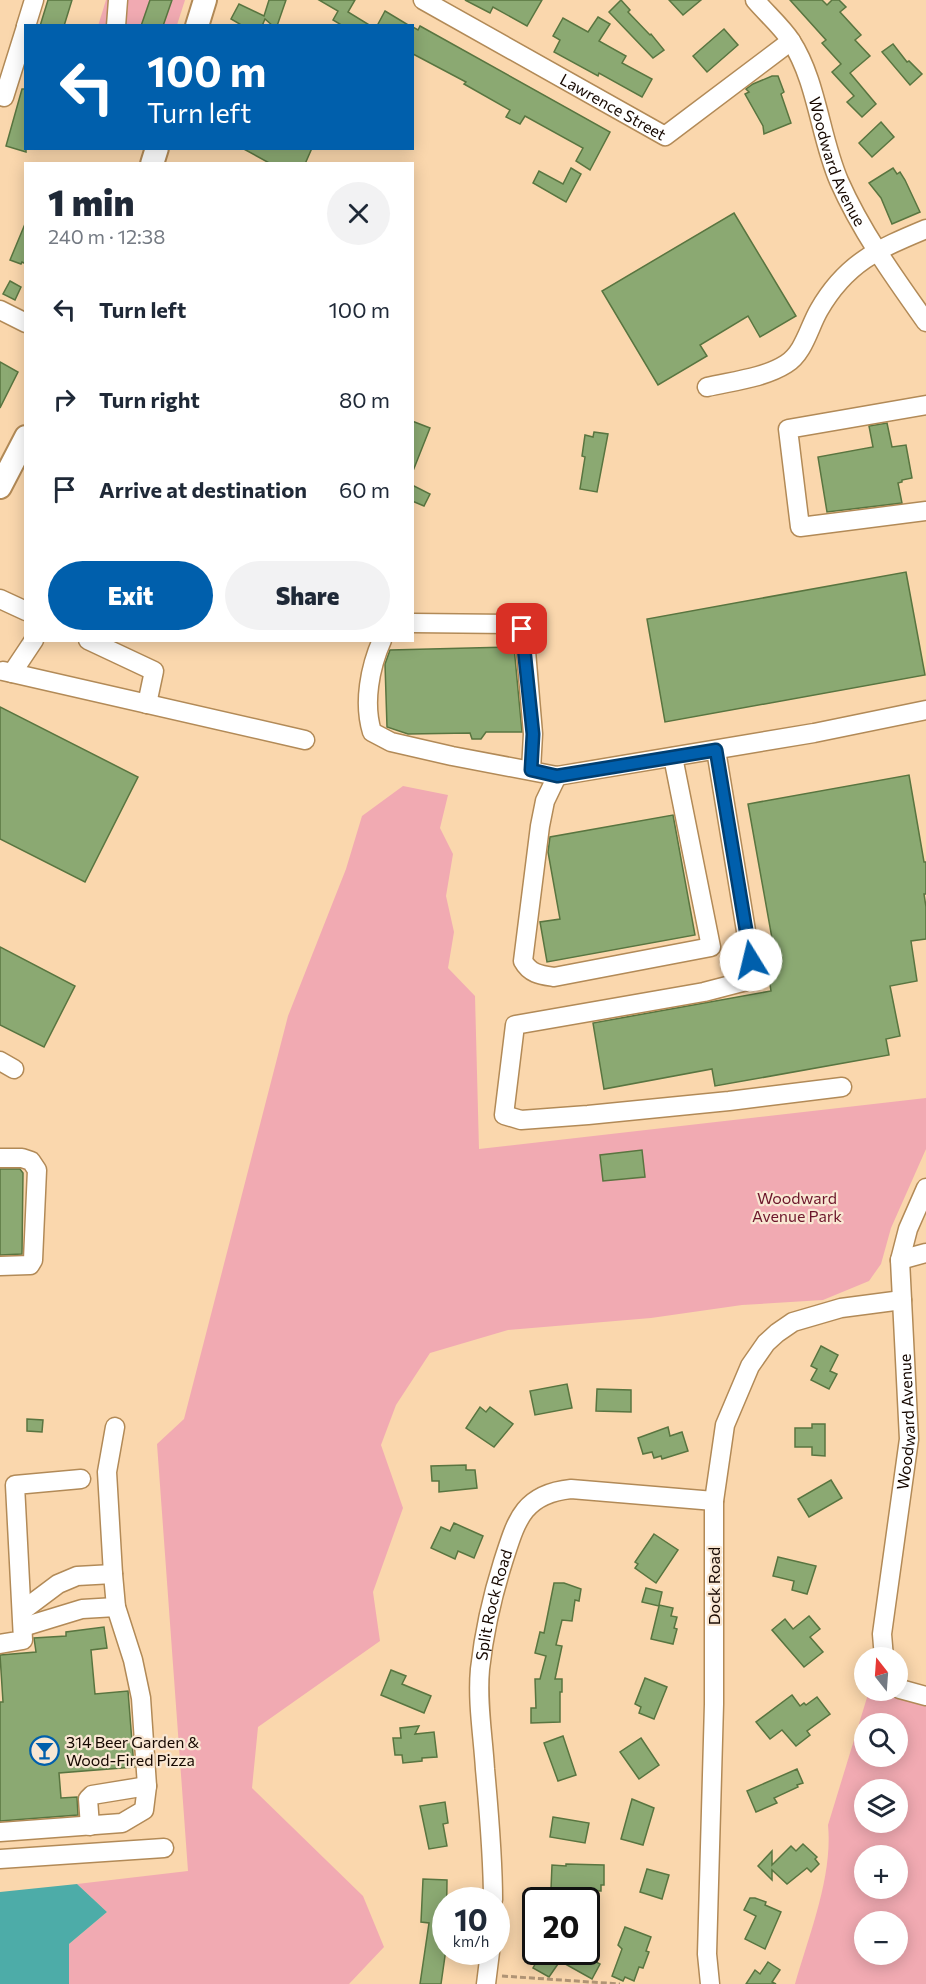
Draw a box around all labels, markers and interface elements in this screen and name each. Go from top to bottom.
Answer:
text: 100 m [147,44,267,96]
icon: left [48,48,126,126]
street label: Lawrence Street [557,69,670,144]
street label: Woodward Avenue [806,95,870,229]
text: Turn left [147,96,251,129]
text: 1 min [48,179,134,223]
button: close [327,182,390,245]
text: 240 m · 12:38 [48,224,165,248]
icon: left [48,293,81,326]
text: Turn left [99,296,186,323]
text: 100 m [328,296,390,323]
icon: right [48,383,81,416]
text: Turn right [99,386,200,413]
text: 80 m [339,386,390,413]
icon: arrive [48,473,81,506]
text: Arrive at destination [99,476,307,503]
text: 60 m [339,476,390,503]
button: Exit [48,561,213,630]
button: Share [225,561,390,630]
pin [496,603,547,654]
icon: arrive [505,612,538,645]
position arrow [719,928,783,992]
park label: Woodward Avenue Park [752,1188,842,1225]
street label: Woodward Avenue [892,1353,919,1491]
street label: Split Rock Road [471,1547,515,1662]
street label: Dock Road [704,1547,723,1625]
north arrow [854,1647,908,1701]
map controls [854,1647,908,1965]
button: search [854,1713,908,1767]
place label: 314 Beer Garden & Wood-Fired Pizza [66,1732,199,1769]
bar icon: 314 Beer Garden & Wood-Fired Pizza [29,1735,61,1767]
button: layers [854,1779,908,1833]
button: + [854,1845,908,1899]
speed limit sign: 20 [522,1887,600,1965]
text: 10 [454,1900,488,1937]
button: − [854,1911,908,1965]
text: km/h [453,1932,489,1950]

